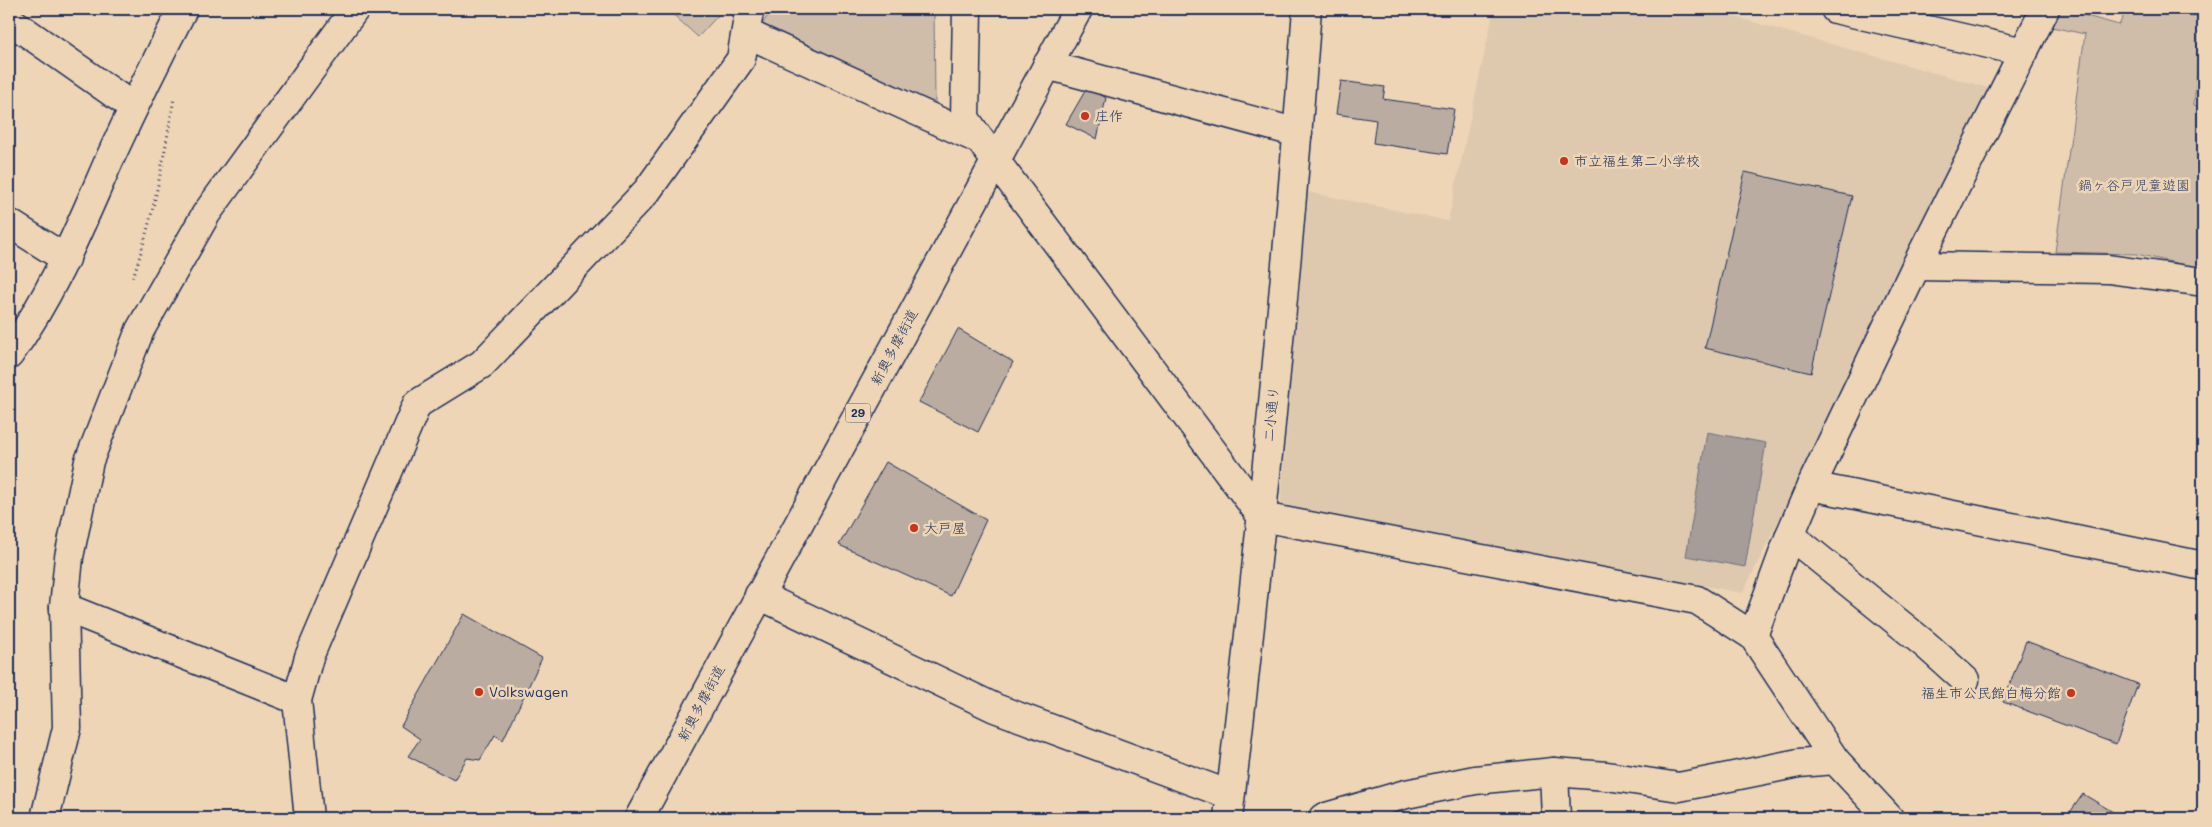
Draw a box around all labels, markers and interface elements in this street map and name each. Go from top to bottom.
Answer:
place label: 庄作 [1095,106,1123,125]
marker: 庄作 [1079,110,1091,122]
place label: 市立福生第二小学校 [1574,151,1700,170]
marker: 市立福生第二小学校 [1558,155,1570,167]
park label: 鍋ヶ谷戸児童遊園 [2078,175,2190,194]
street label: 新奥多摩街道 [865,305,922,388]
street label: 二小通り [1259,385,1282,443]
road number: 29 [846,403,870,422]
place label: 大戸屋 [924,518,966,537]
marker: 大戸屋 [908,522,920,534]
street label: 新奥多摩街道 [672,661,729,744]
place label: Volkswagen [489,682,568,701]
place label: 福生市公民館白梅分館 [1921,683,2061,702]
marker: Volkswagen [473,686,485,698]
marker: 福生市公民館白梅分館 [2065,687,2077,699]

